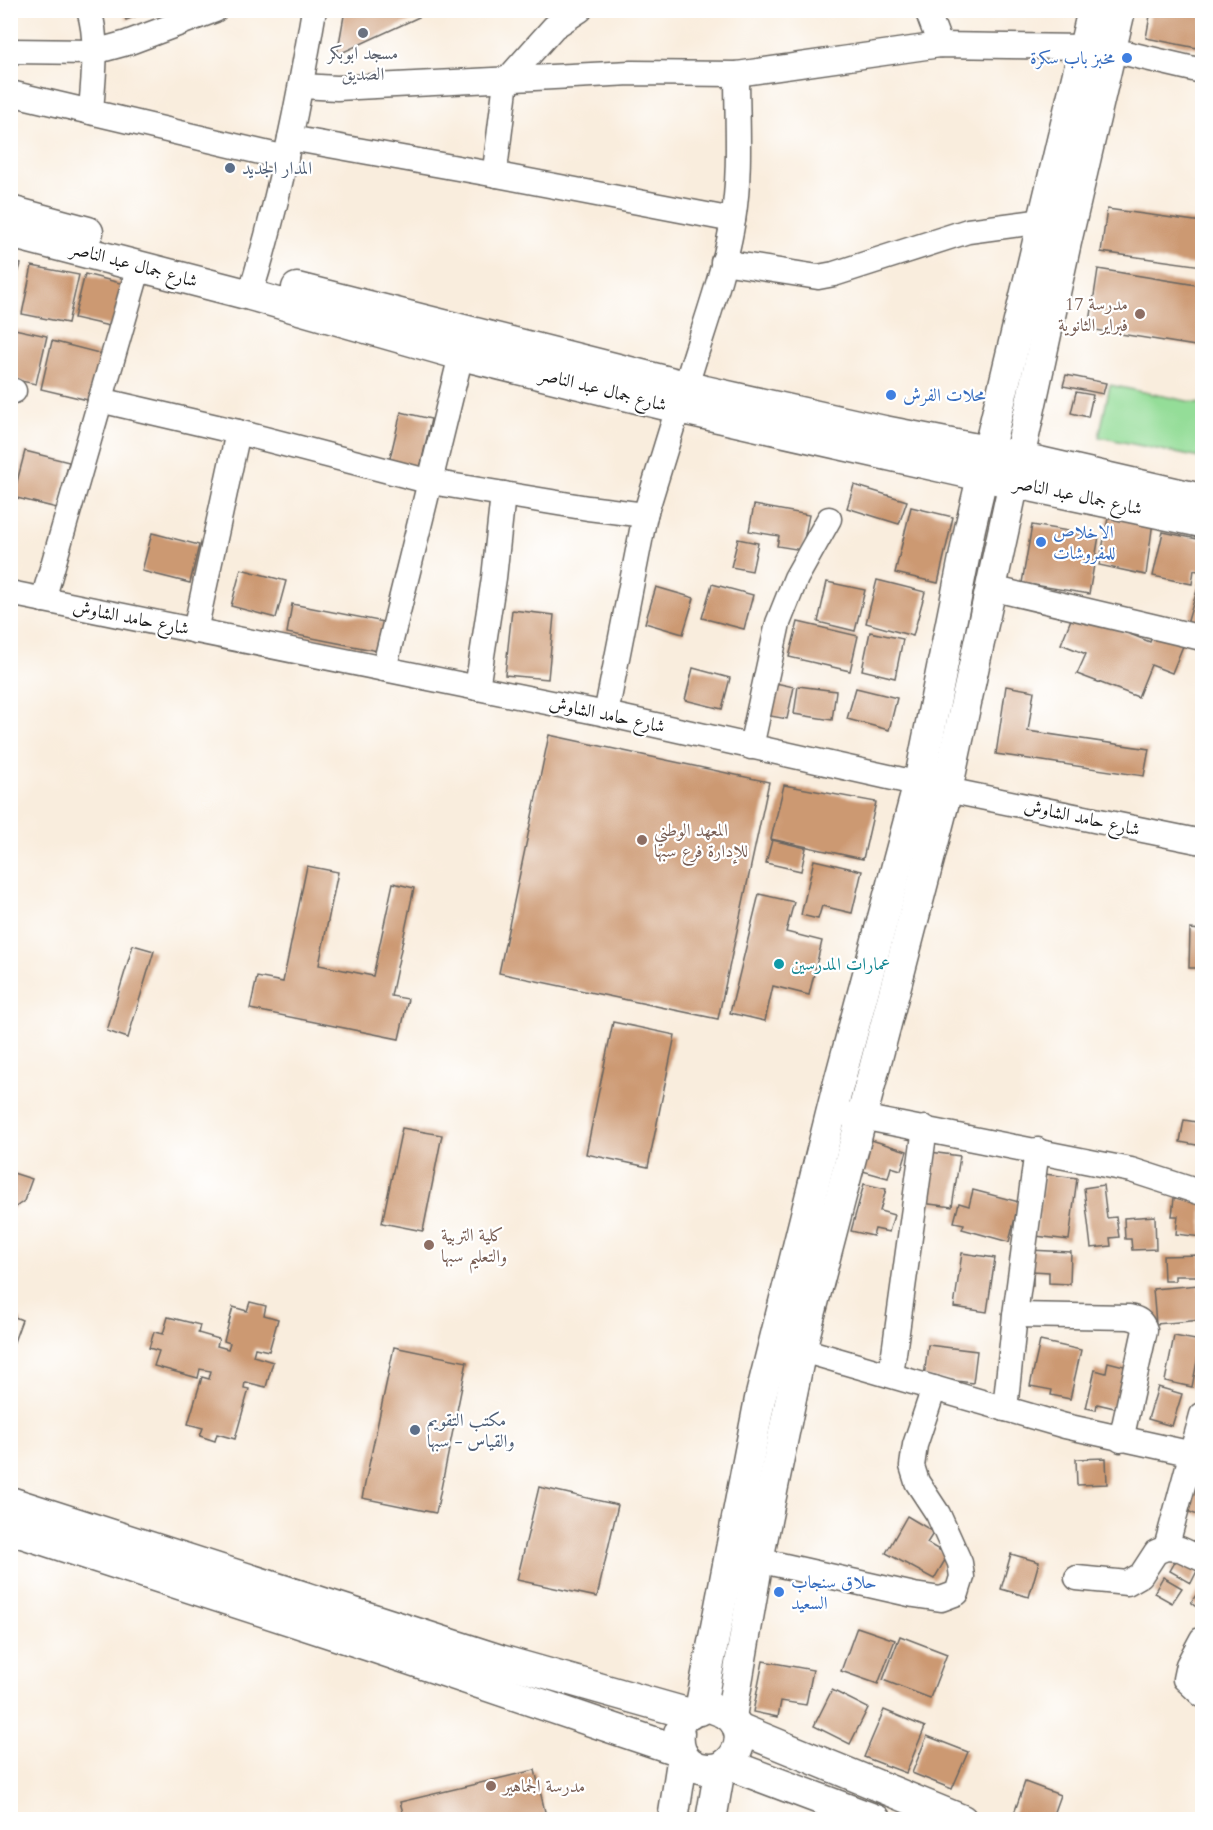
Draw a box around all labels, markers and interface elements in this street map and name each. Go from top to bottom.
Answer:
marker: مسجد ابوبكر الصديق [356,26,370,40]
place label: مسجد ابوبكر الصديق [326,41,398,87]
place label: مخبز باب سكرة [1030,46,1115,71]
marker: مخبز باب سكرة [1120,51,1134,65]
place label: المدار الجديد [242,156,312,181]
marker: المدار الجديد [223,161,237,175]
street label: شارع جمال عبد الناصر [65,236,200,296]
place label: مدرسة 17 فبراير الثانوية [1058,292,1128,338]
marker: مدرسة 17 فبراير الثانوية [1133,307,1147,321]
street label: شارع جمال عبد الناصر [534,362,669,420]
place label: محلات الفرش [903,383,986,408]
marker: محلات الفرش [884,388,898,402]
street label: شارع جمال عبد الناصر [1009,470,1144,524]
place label: الاخلاص للمفروشات [1053,520,1116,566]
marker: الاخلاص للمفروشات [1034,535,1048,549]
street label: شارع حامد الشاوش [70,594,191,643]
street label: شارع حامد الشاوش [546,691,667,741]
street label: شارع حامد الشاوش [1021,794,1142,844]
place label: المعهد الوطني للإدارة فرع سبها [654,818,748,866]
marker: المعهد الوطني للإدارة فرع سبها [635,833,649,847]
place label: عمارات المدرسين [791,952,890,977]
marker: عمارات المدرسين [772,957,786,971]
place label: كلية التربية والتعليم سبها [441,1223,507,1274]
marker: كلية التربية والتعليم سبها [422,1238,436,1252]
place label: مكتب التقويم والقياس - سبها [427,1408,515,1454]
marker: مكتب التقويم والقياس - سبها [408,1423,422,1437]
place label: حلاق سنجاب السعيد [791,1570,877,1616]
marker: حلاق سنجاب السعيد [772,1585,786,1599]
place label: مدرسة الجماهير [501,1774,585,1799]
marker: مدرسة الجماهير [484,1779,498,1793]

